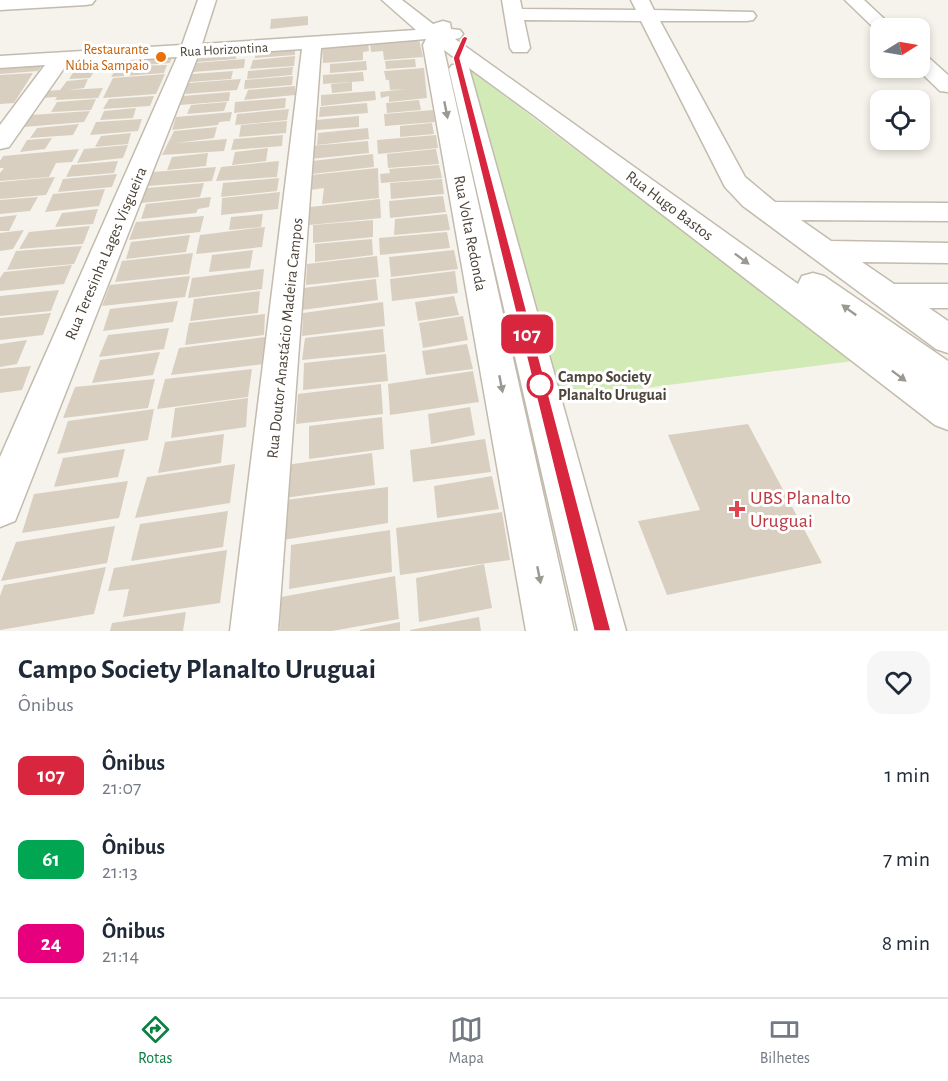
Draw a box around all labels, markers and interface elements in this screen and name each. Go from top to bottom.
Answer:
north arrow [870,18,930,78]
map controls [870,18,930,150]
street label: Rua Horizontina [180,41,269,59]
place label: Restaurante Núbia Sampaio [65,43,149,73]
marker: Restaurante Núbia Sampaio [154,50,168,64]
button: locate [870,90,930,150]
one-way arrow [442,101,451,120]
street label: Rua Teresinha Lages Visgueira [62,165,150,342]
street label: Rua Hugo Bastos [623,168,716,244]
street label: Rua Volta Redonda [451,174,489,292]
street label: Rua Doutor Anastácio Madeira Campos [264,217,306,459]
one-way arrow [734,253,750,265]
one-way arrow [842,304,858,316]
line badge: 107 [492,314,562,354]
text: 107 [513,324,541,345]
place label: Campo Society Planalto Uruguai [558,369,667,403]
one-way arrow [891,369,906,381]
marker: Campo Society Planalto Uruguai [527,372,553,398]
one-way arrow [497,375,506,394]
place label: UBS Planalto Uruguai [750,488,851,531]
marker: UBS Planalto Uruguai [728,500,746,518]
one-way arrow [535,566,544,585]
button: heart [867,651,930,714]
text: Campo Society Planalto Uruguai [18,656,376,684]
text: Ônibus [18,695,74,715]
text: Ônibus [102,752,165,774]
text: 1 min [885,764,930,786]
text: 107 [37,765,65,786]
text: 21:07 [102,778,141,798]
text: Ônibus [102,836,165,858]
text: 7 min [883,848,930,870]
text: 61 [42,849,60,870]
text: 21:13 [102,862,138,882]
text: Ônibus [102,920,165,942]
text: 8 min [882,932,930,954]
text: 24 [41,933,61,954]
text: 21:14 [102,946,139,966]
tab: Rotas [138,1013,173,1068]
tab: Mapa [448,1013,484,1068]
tab: Bilhetes [760,1013,810,1068]

